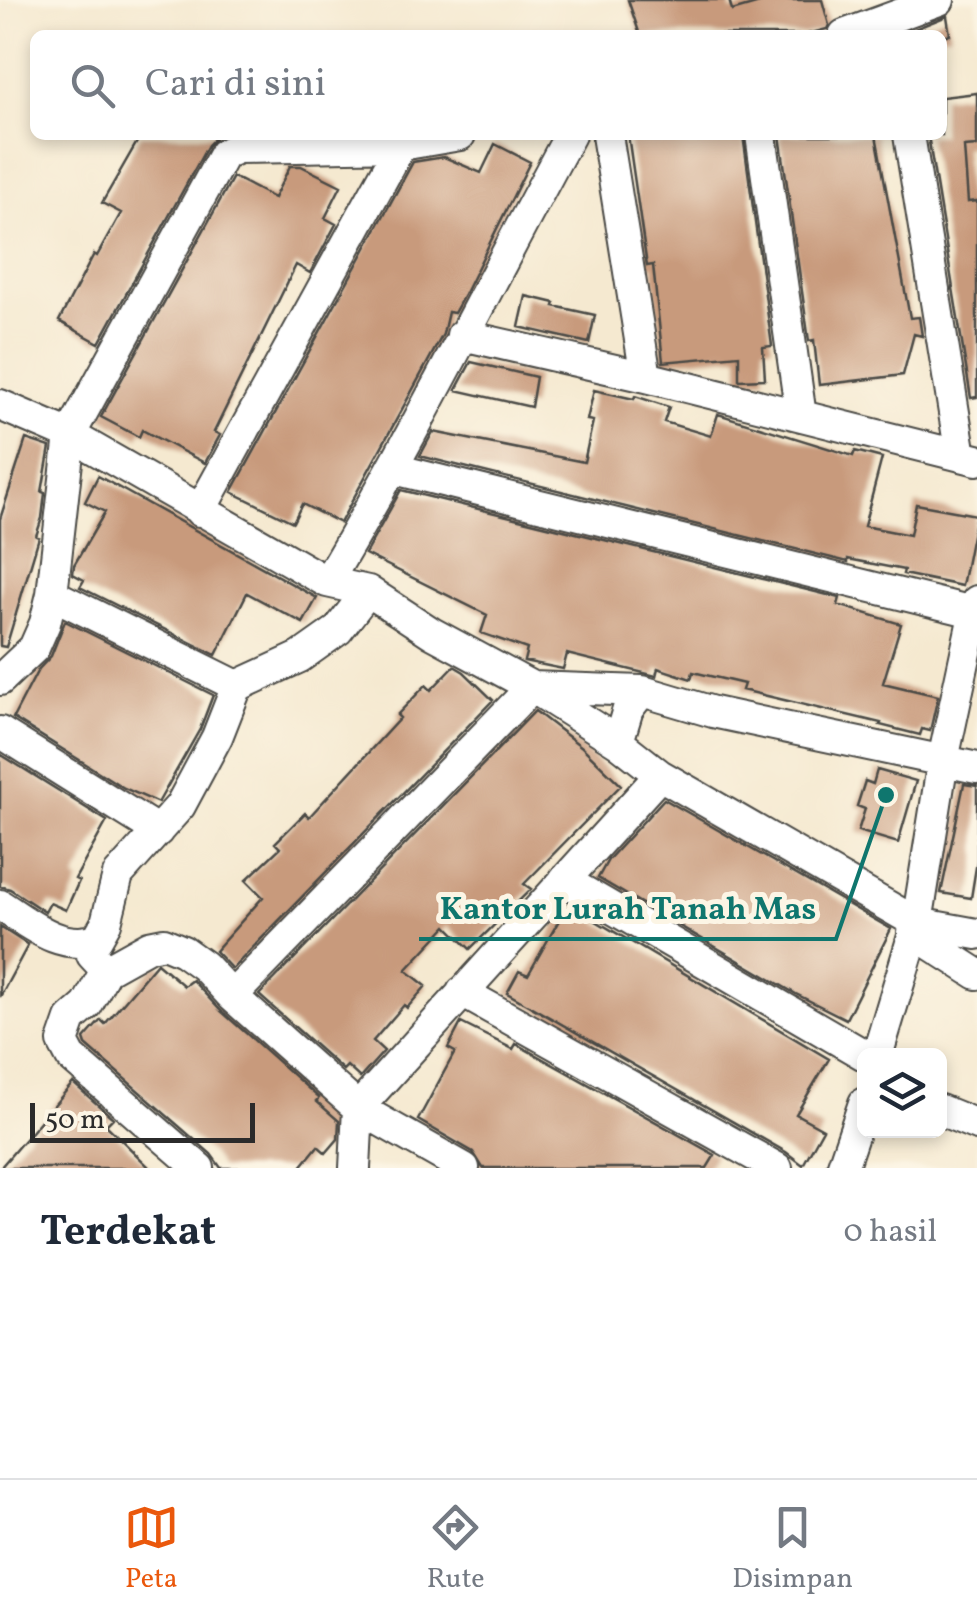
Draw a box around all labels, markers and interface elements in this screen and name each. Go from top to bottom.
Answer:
search box [30,30,947,140]
icon: search [65,58,120,113]
text: Cari di sini [145,59,326,112]
callout: Kantor Lurah Tanah Mas [419,877,836,939]
text: Kantor Lurah Tanah Mas [440,889,816,933]
map controls [857,1048,947,1138]
button: layers [857,1048,947,1138]
scale bar [30,1098,255,1142]
text: 50 m [45,1101,105,1140]
text: Terdekat [40,1204,216,1263]
text: 0 hasil [843,1211,937,1255]
tab: Peta [124,1500,179,1599]
tab: Rute [427,1500,484,1599]
tab: Disimpan [732,1500,853,1599]

